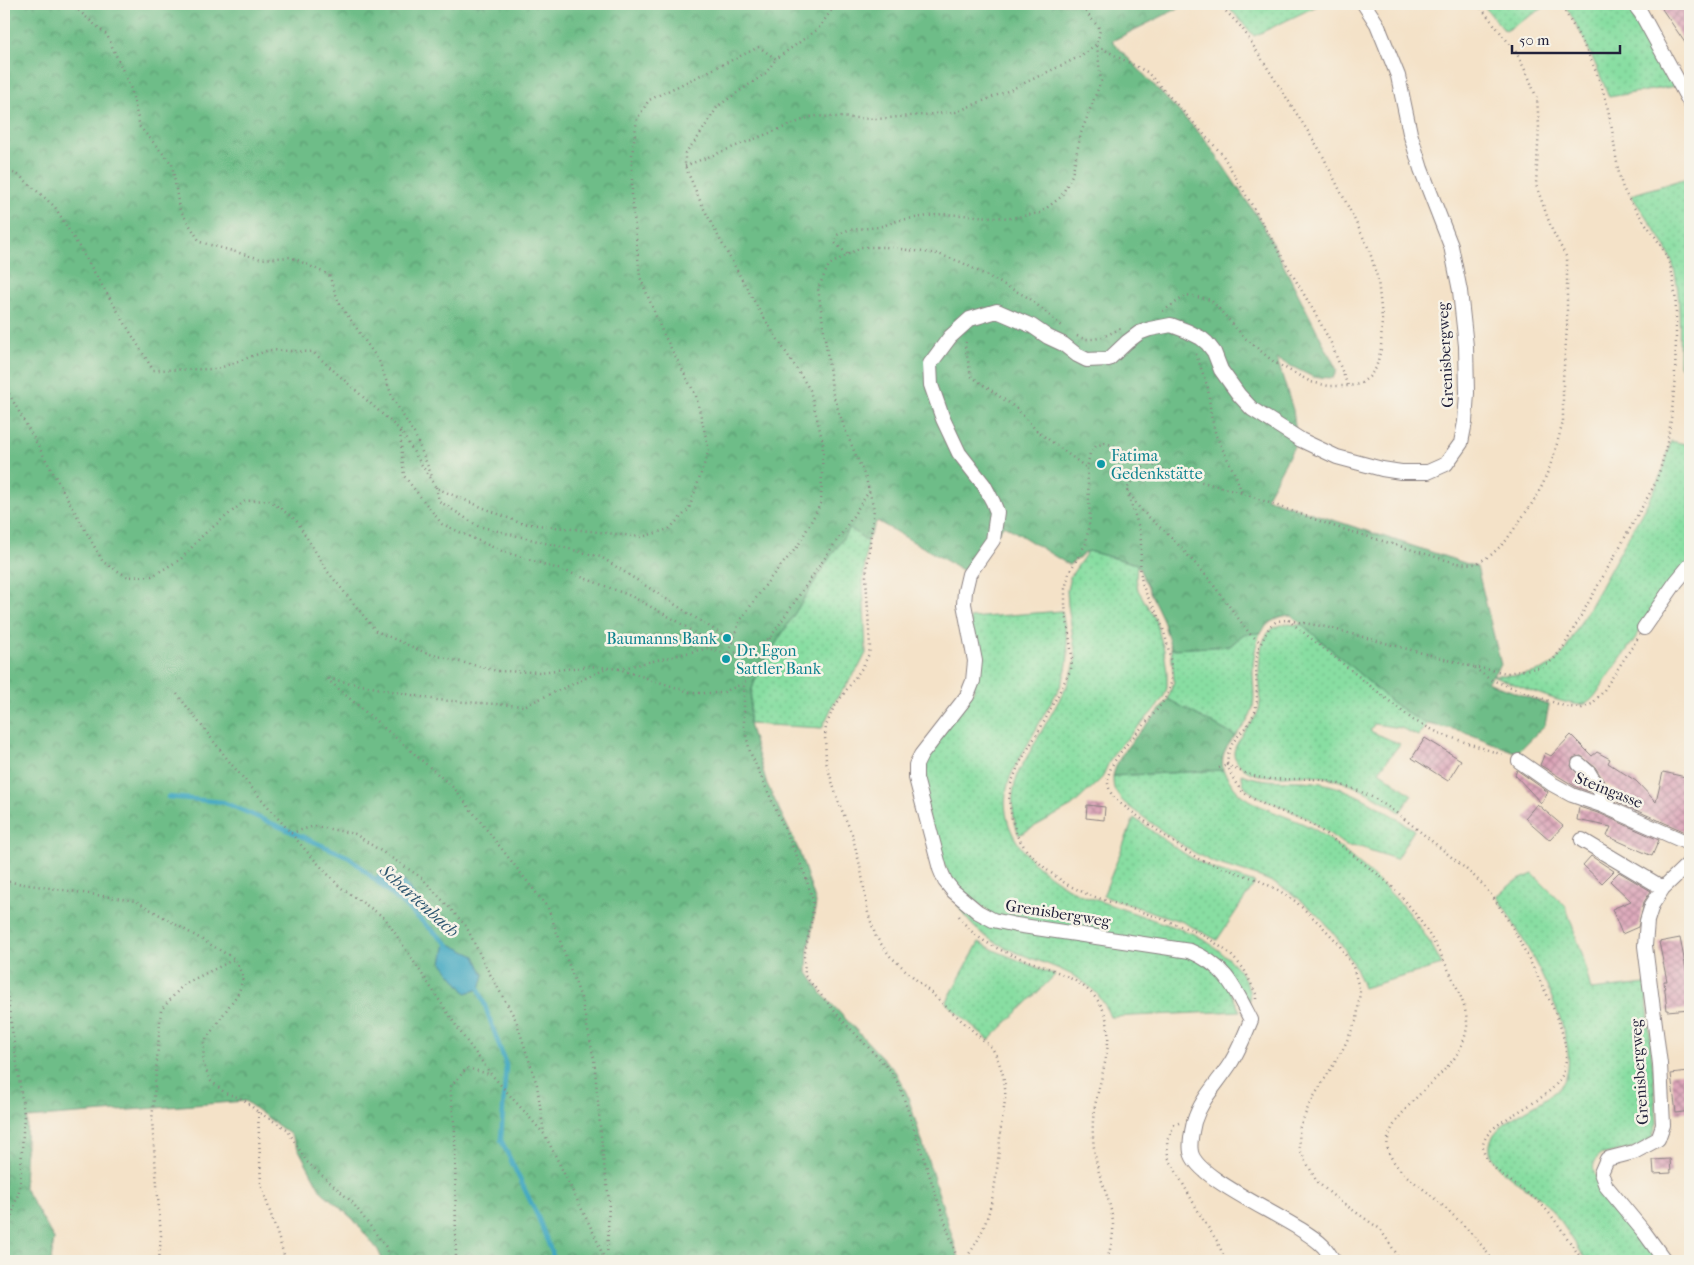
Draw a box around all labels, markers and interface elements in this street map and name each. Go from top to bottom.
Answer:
scale bar [1512,22,1619,54]
text: 50 m [1519,31,1550,49]
street label: Grenisbergweg [1433,301,1457,408]
place label: Fatima Gedenkstätte [1111,446,1203,483]
marker: Fatima Gedenkstätte [1095,458,1107,470]
place label: Baumanns Bank [606,629,718,648]
marker: Baumanns Bank [721,632,733,644]
place label: Dr. Egon Sattler Bank [736,641,822,678]
marker: Dr. Egon Sattler Bank [720,653,732,665]
street label: Steingasse [1572,768,1646,812]
water label: Schartenbach [374,859,463,942]
street label: Grenisbergweg [1004,895,1112,931]
street label: Grenisbergweg [1626,1018,1652,1125]

